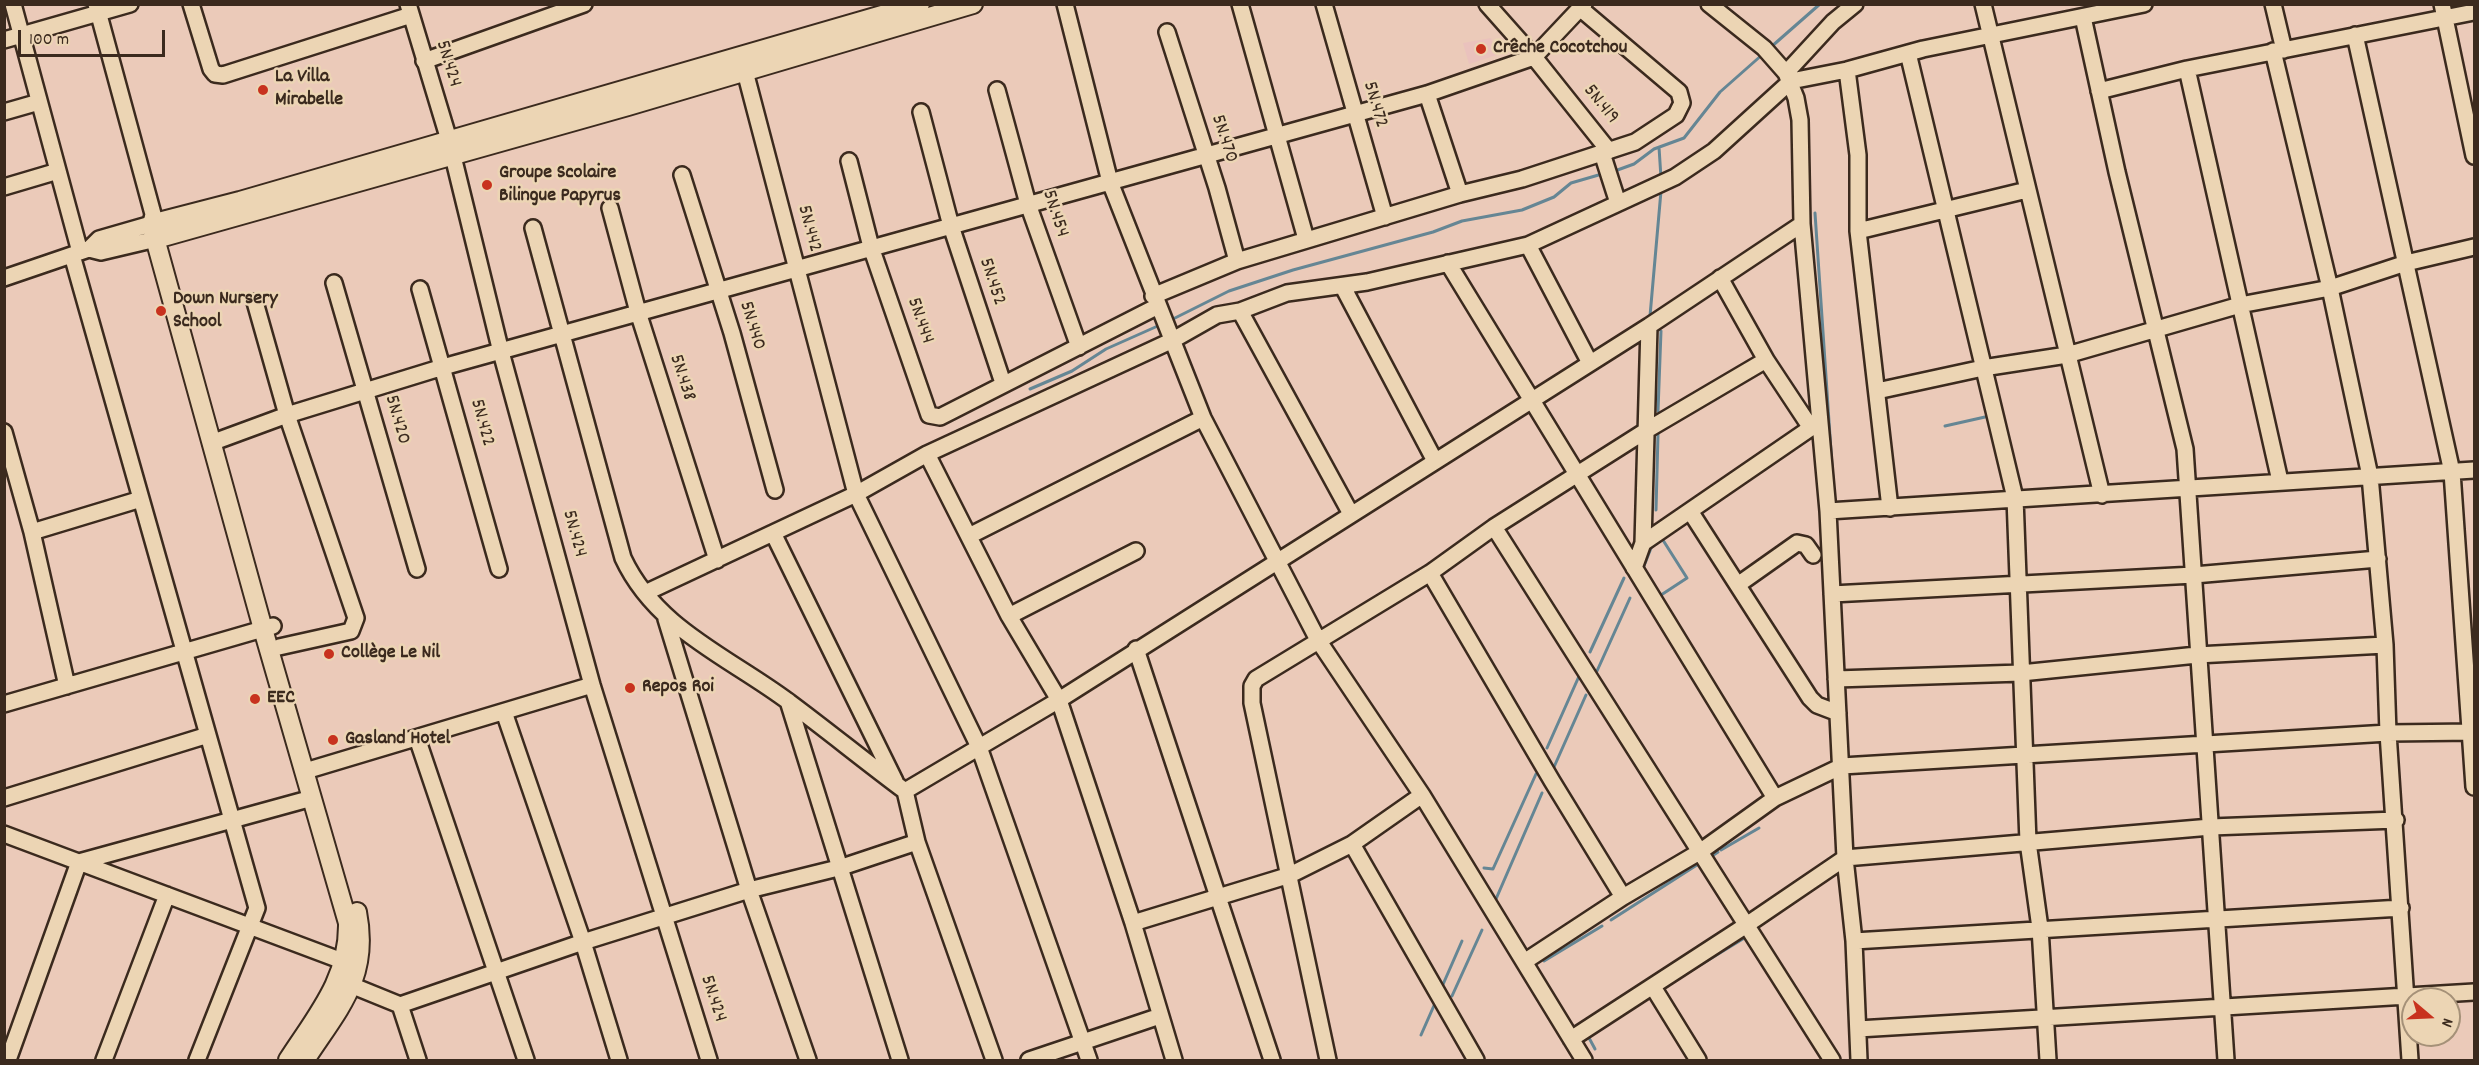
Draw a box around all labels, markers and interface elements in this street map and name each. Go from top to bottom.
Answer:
scale bar [21,18,168,56]
text: 100 m [29,28,69,53]
place label: Crêche Cocotchou [1493,37,1627,61]
street label: 5N.424 [429,38,465,90]
marker: Crêche Cocotchou [1474,42,1488,56]
place label: La Villa Mirabelle [275,66,343,113]
street label: 5N.472 [1356,79,1392,131]
street label: 5N.419 [1577,80,1623,130]
marker: La Villa Mirabelle [256,83,270,97]
street label: 5N.470 [1204,112,1242,166]
place label: Groupe Scolaire Bilingue Papyrus [499,162,621,209]
marker: Groupe Scolaire Bilingue Papyrus [480,178,494,192]
street label: 5N.454 [1035,187,1073,241]
street label: 5N.442 [790,203,826,255]
street label: 5N.452 [972,255,1010,309]
place label: Down Nursery School [173,288,278,335]
street label: 5N.444 [900,295,938,347]
street label: 5N.440 [732,299,770,353]
marker: Down Nursery School [154,304,168,318]
street label: 5N.438 [662,352,700,404]
street label: 5N.420 [378,392,414,448]
street label: 5N.422 [463,397,499,449]
street label: 5N.424 [555,508,591,560]
place label: Collège Le Nil [341,642,440,666]
marker: Collège Le Nil [322,647,336,661]
place label: Repos Roi [642,676,714,700]
marker: Repos Roi [623,681,637,695]
place label: EEC [267,687,295,711]
marker: EEC [248,692,262,706]
place label: Gasland Hotel [345,728,450,752]
marker: Gasland Hotel [326,733,340,747]
street label: 5N.424 [693,973,731,1025]
north arrow [2401,987,2461,1047]
text: N [2434,1015,2459,1030]

